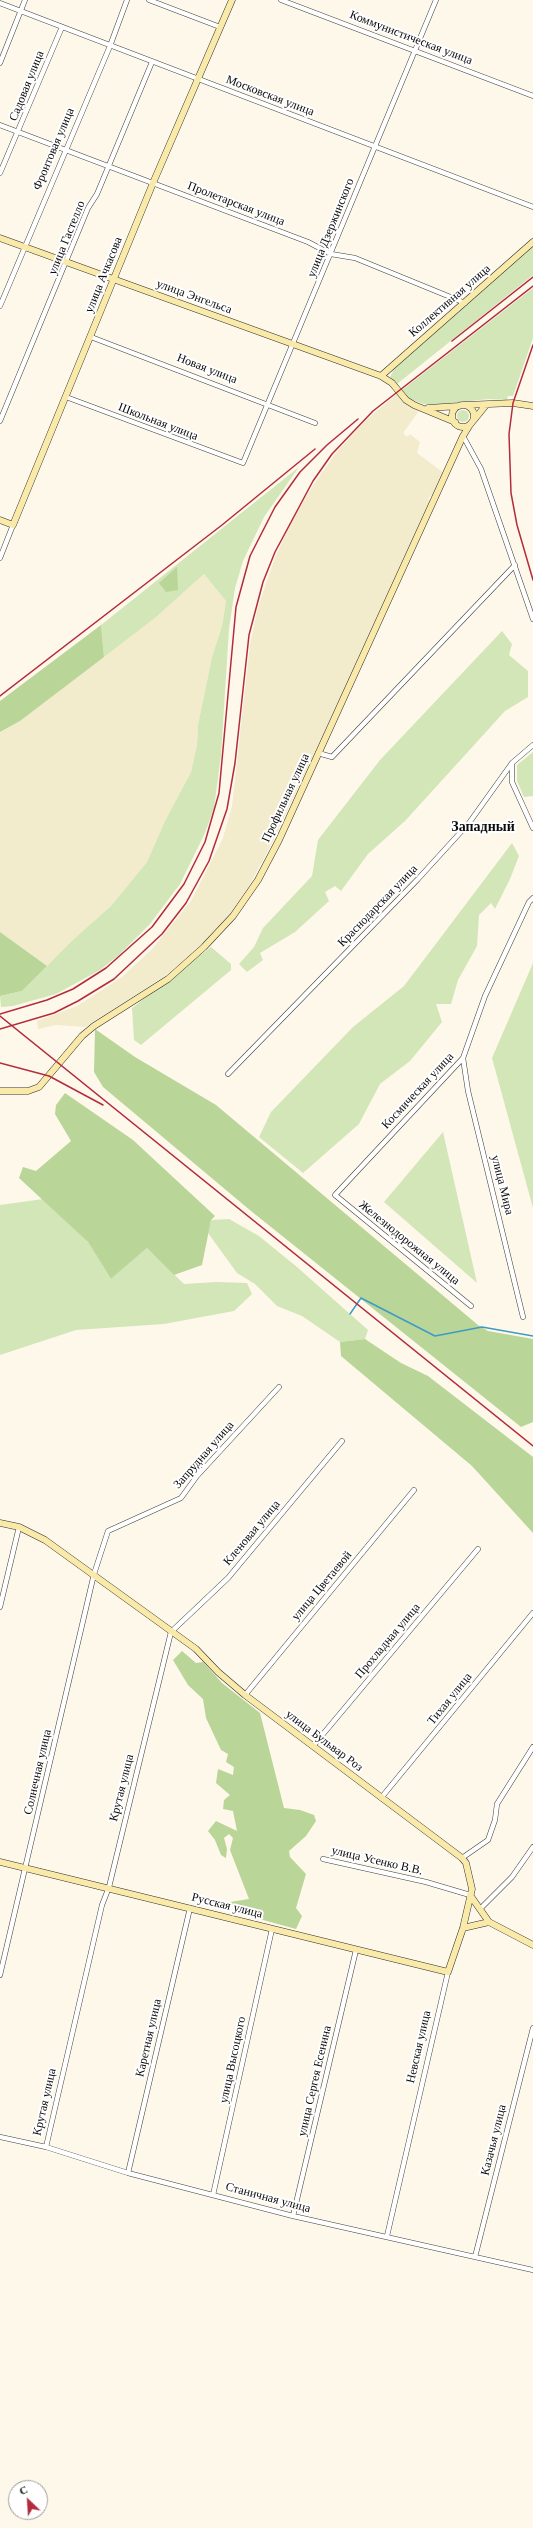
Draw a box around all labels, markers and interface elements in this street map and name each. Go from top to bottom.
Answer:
street label: Коммунистическая улица [348,8,474,68]
street label: Садовая улица [6,49,48,123]
street label: Московская улица [224,73,316,119]
street label: Фронтовая улица [30,106,78,192]
street label: улица Дзержинского [305,176,357,280]
street label: Пролетарская улица [185,179,287,229]
street label: улица Гастелло [46,199,88,277]
street label: улица Ачкасова [82,235,126,315]
street label: Коллективная улица [406,262,494,340]
street label: улица Энгельса [154,277,234,317]
street label: Новая улица [175,351,239,387]
street label: Школьная улица [116,400,200,444]
street label: Профильная улица [259,751,313,845]
district label: Западный [451,819,515,835]
street label: Краснодарская улица [335,862,421,950]
street label: Космическая улица [379,1050,457,1132]
street label: улица Мира [488,1154,516,1216]
street label: Железнодорожная улица [356,1198,462,1288]
street label: Запрудная улица [171,1418,237,1492]
street label: Кленовая улица [221,1497,283,1569]
street label: улица Цветаевой [289,1548,355,1624]
street label: Прохладная улица [352,1600,424,1682]
street label: Тихая улица [425,1670,475,1728]
street label: улица Бульвар Роз [282,1707,366,1775]
street label: Солнечная улица [21,1728,55,1816]
street label: Крутая улица [107,1753,137,1823]
street label: улица Усенко В.В. [330,1844,424,1878]
street label: Русская улица [190,1890,264,1922]
street label: Каретная улица [133,1998,165,2078]
street label: Невская улица [404,2009,434,2085]
street label: улица Высоцкого [217,2015,249,2105]
street label: улица Сергея Есенина [295,2024,335,2138]
street label: Крутая улица [30,2067,60,2137]
street label: Казачья улица [478,2103,510,2177]
street label: Станичная улица [224,2180,312,2216]
north arrow [8,2480,48,2520]
text: С [17,2483,29,2497]

